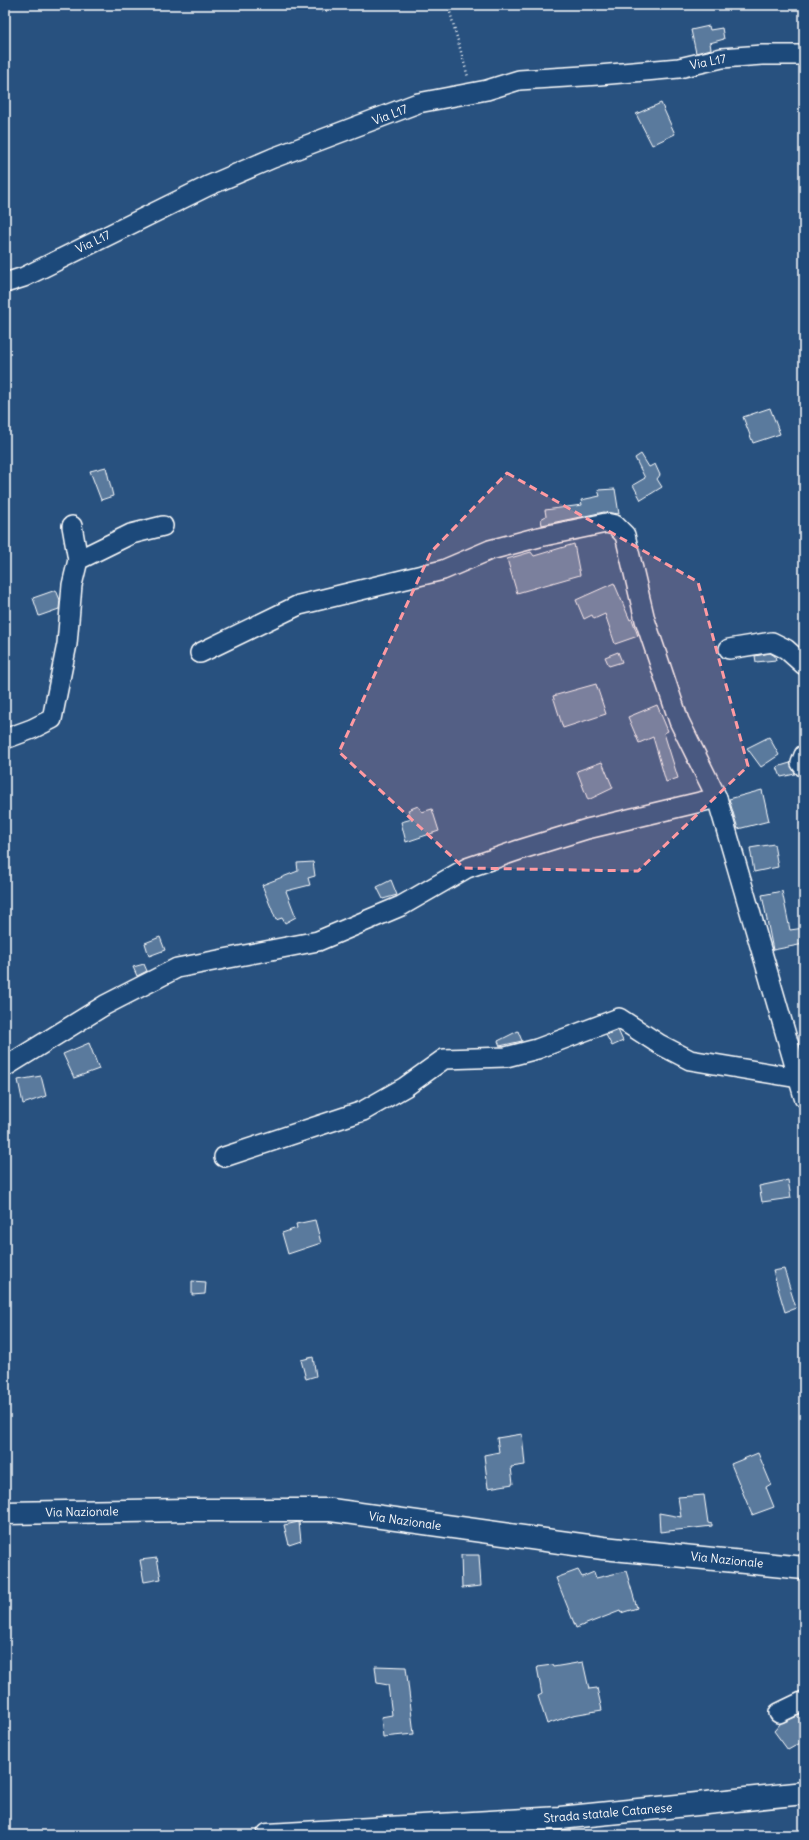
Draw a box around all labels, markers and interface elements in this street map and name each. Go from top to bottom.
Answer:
street label: Via L17 [689,51,727,72]
street label: Via L17 [370,101,410,128]
street label: Via L17 [73,227,113,256]
street label: Via Nazionale [45,1503,119,1520]
street label: Via Nazionale [368,1508,442,1533]
street label: Via Nazionale [690,1548,764,1571]
street label: Strada statale Catanese [543,1799,673,1826]

